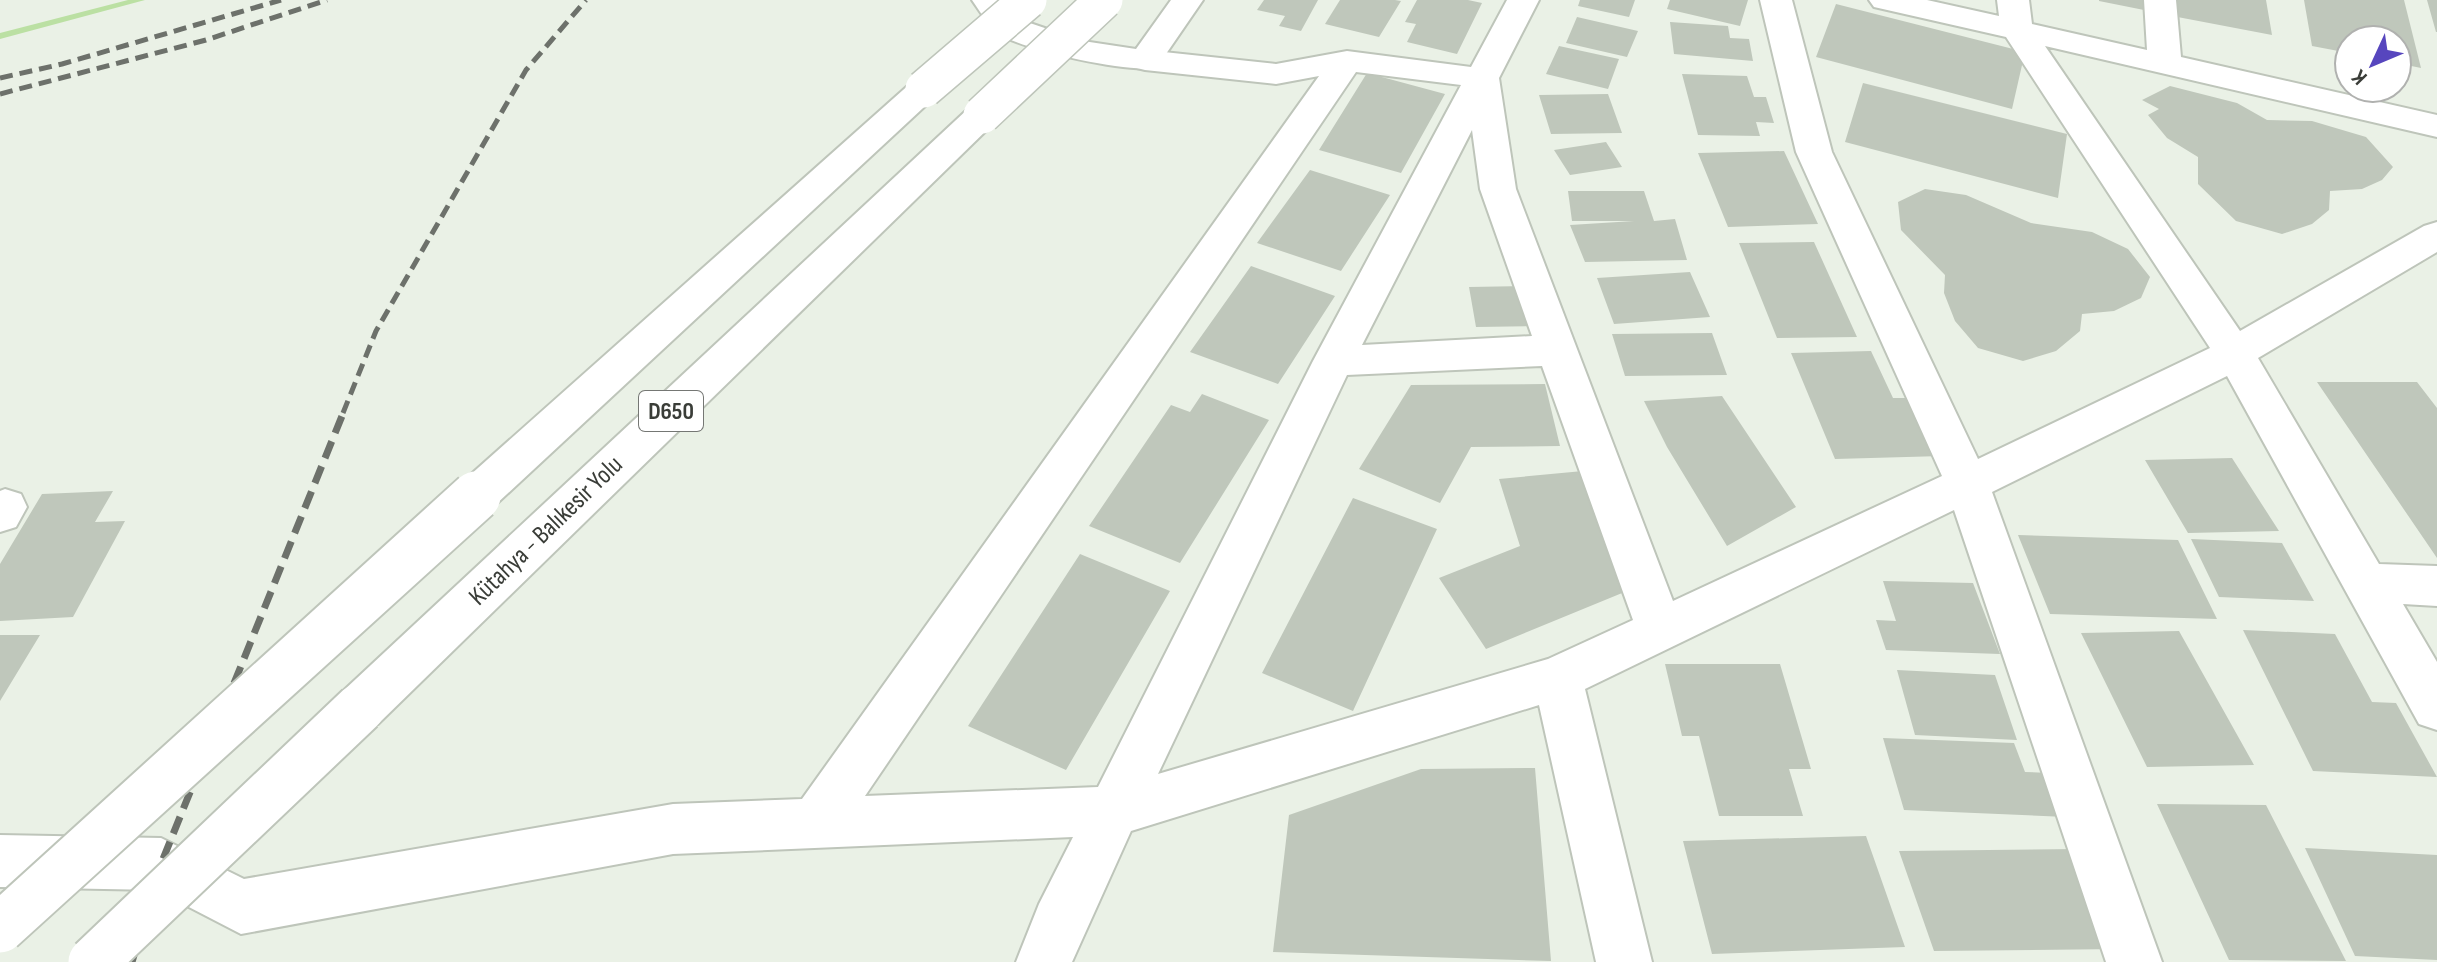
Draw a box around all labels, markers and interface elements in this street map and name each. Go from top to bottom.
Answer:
north arrow [2333,24,2413,104]
text: K [2346,63,2373,90]
road number: D650 [639,391,703,431]
street label: Kütahya - Balıkesir Yolu [463,450,629,612]

